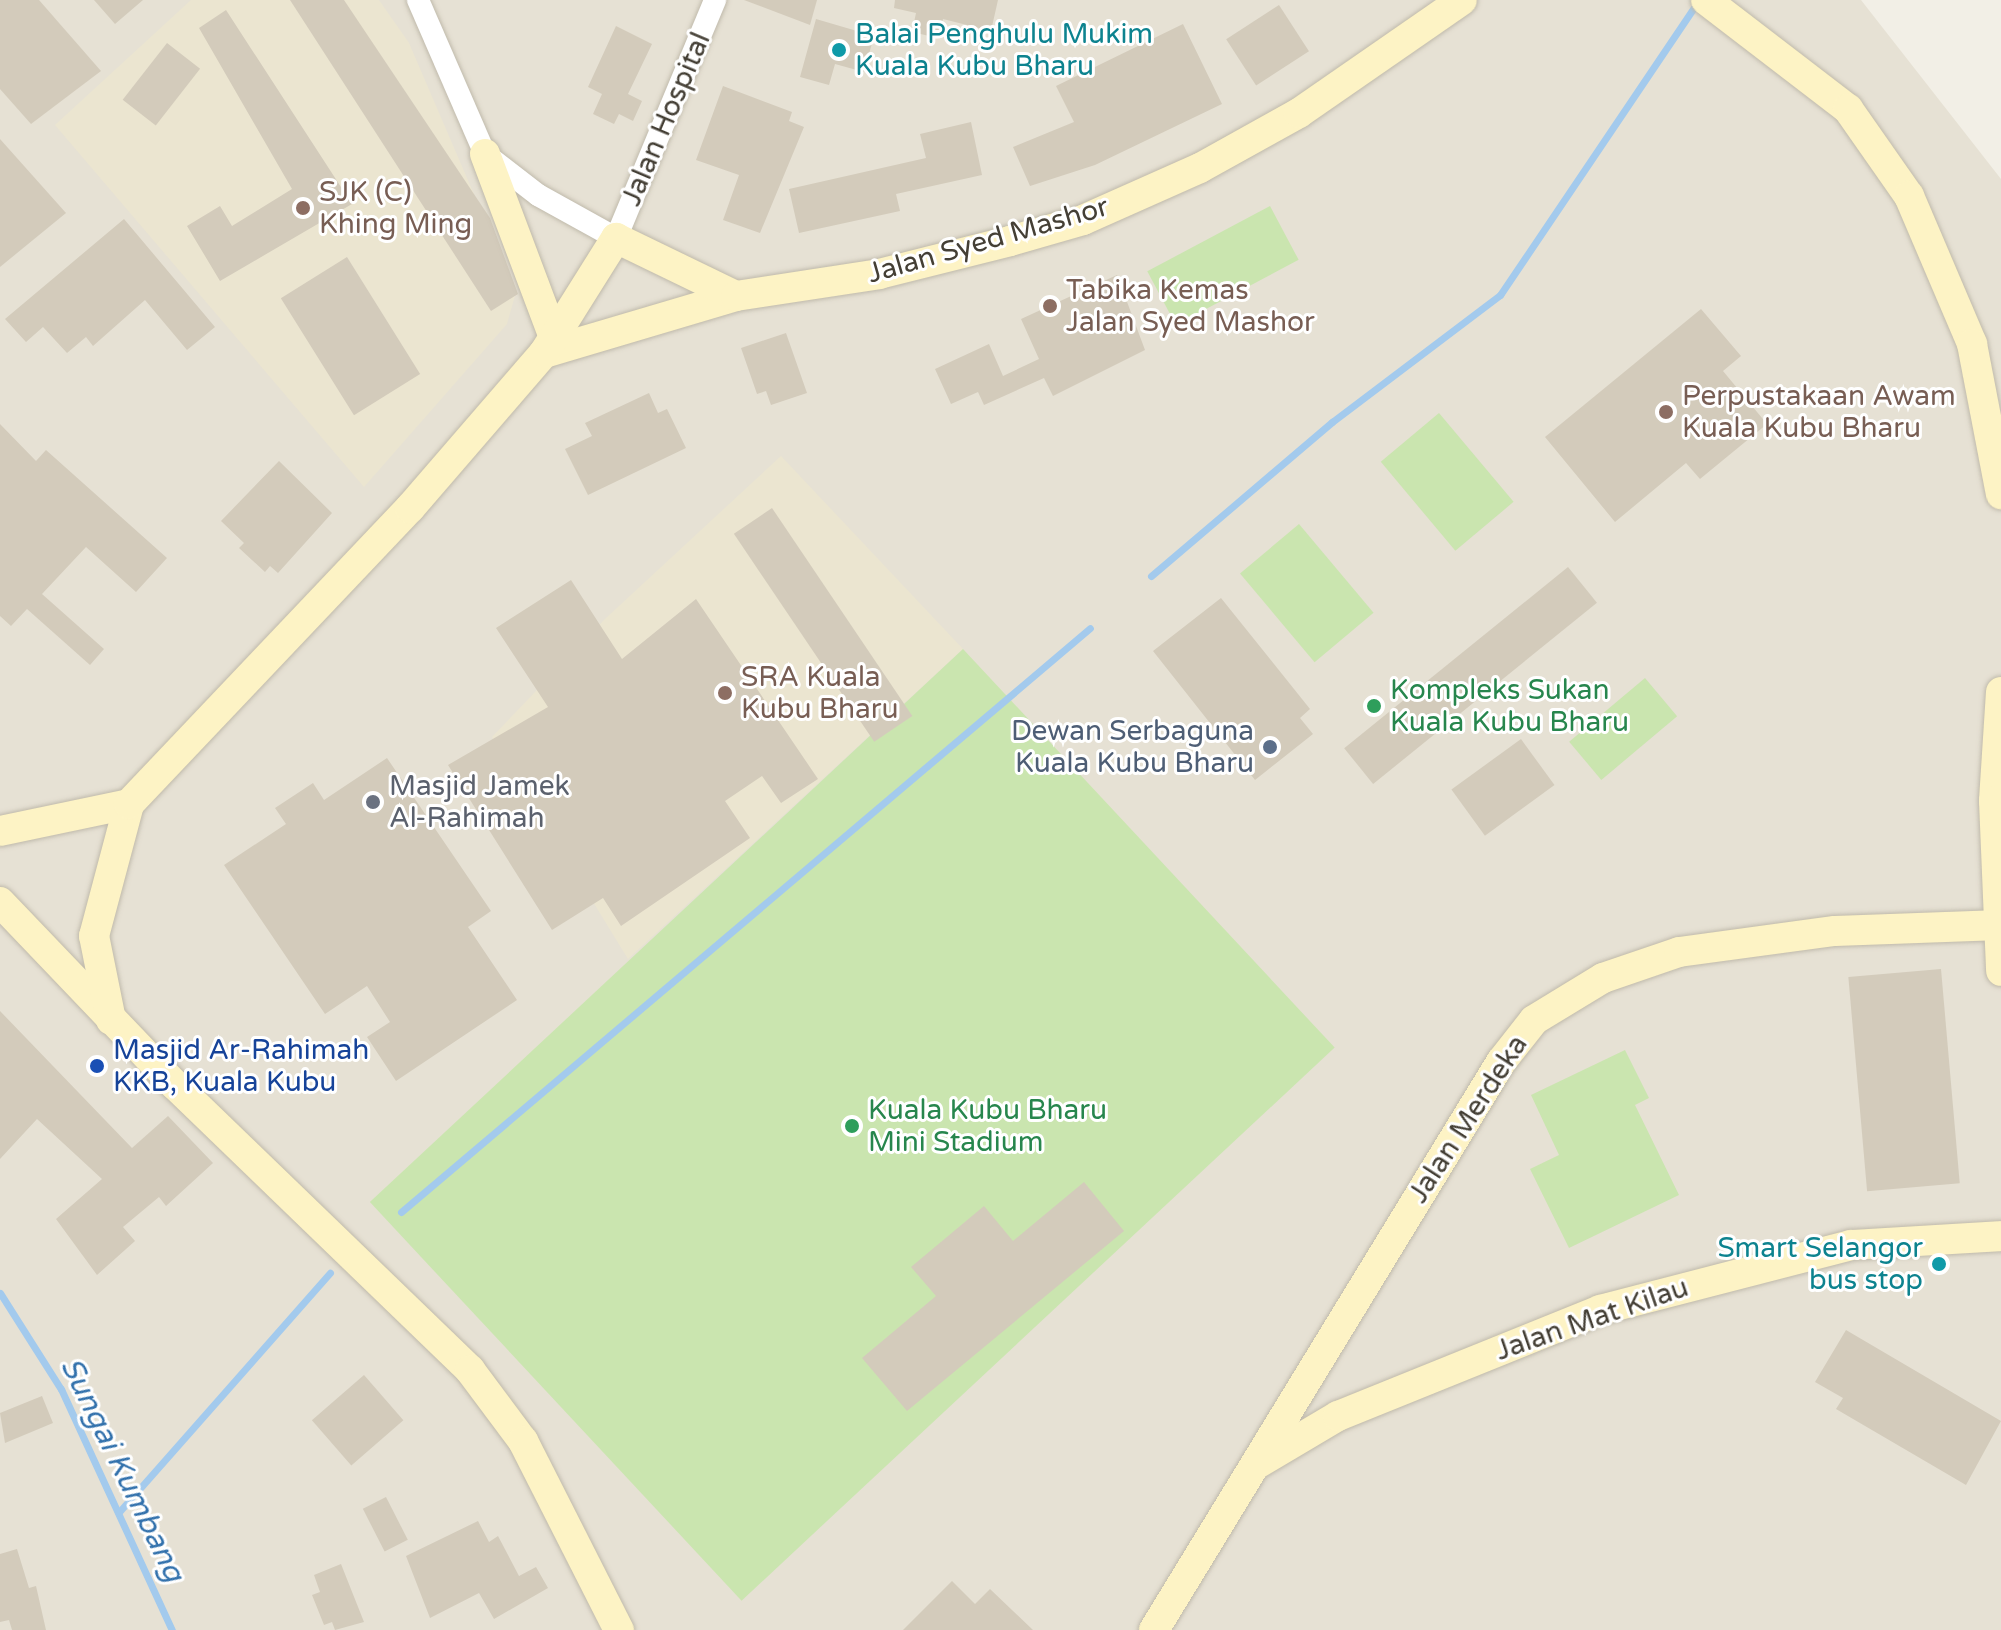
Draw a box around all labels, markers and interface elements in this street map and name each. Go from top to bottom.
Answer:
place label: Balai Penghulu Mukim Kuala Kubu Bharu [855,17,1153,83]
street label: Jalan Hospital [614,27,718,211]
marker: Balai Penghulu Mukim Kuala Kubu Bharu [830,41,848,59]
place label: SJK (C) Khing Ming [319,175,472,241]
street label: Jalan Syed Mashor [864,190,1112,290]
marker: SJK (C) Khing Ming [294,199,312,217]
place label: Tabika Kemas Jalan Syed Mashor [1066,273,1315,339]
marker: Tabika Kemas Jalan Syed Mashor [1041,297,1059,315]
place label: Perpustakaan Awam Kuala Kubu Bharu [1682,379,1956,445]
marker: Perpustakaan Awam Kuala Kubu Bharu [1657,403,1675,421]
place label: SRA Kuala Kubu Bharu [741,660,899,726]
place label: Kompleks Sukan Kuala Kubu Bharu [1390,673,1629,739]
marker: SRA Kuala Kubu Bharu [716,684,734,702]
marker: Kompleks Sukan Kuala Kubu Bharu [1365,697,1383,715]
place label: Dewan Serbaguna Kuala Kubu Bharu [1011,714,1254,780]
marker: Dewan Serbaguna Kuala Kubu Bharu [1261,738,1279,756]
place label: Masjid Jamek Al-Rahimah [389,769,570,835]
marker: Masjid Jamek Al-Rahimah [364,793,382,811]
street label: Jalan Merdeka [1401,1029,1535,1209]
place label: Masjid Ar-Rahimah KKB, Kuala Kubu [113,1033,369,1099]
marker: Masjid Ar-Rahimah KKB, Kuala Kubu [88,1057,106,1075]
place label: Kuala Kubu Bharu Mini Stadium [868,1093,1107,1159]
marker: Kuala Kubu Bharu Mini Stadium [843,1117,861,1135]
place label: Smart Selangor bus stop [1718,1231,1923,1297]
marker: Smart Selangor bus stop [1930,1255,1948,1273]
street label: Jalan Mat Kilau [1491,1270,1693,1368]
water label: Sungai Kumbang [52,1352,192,1588]

